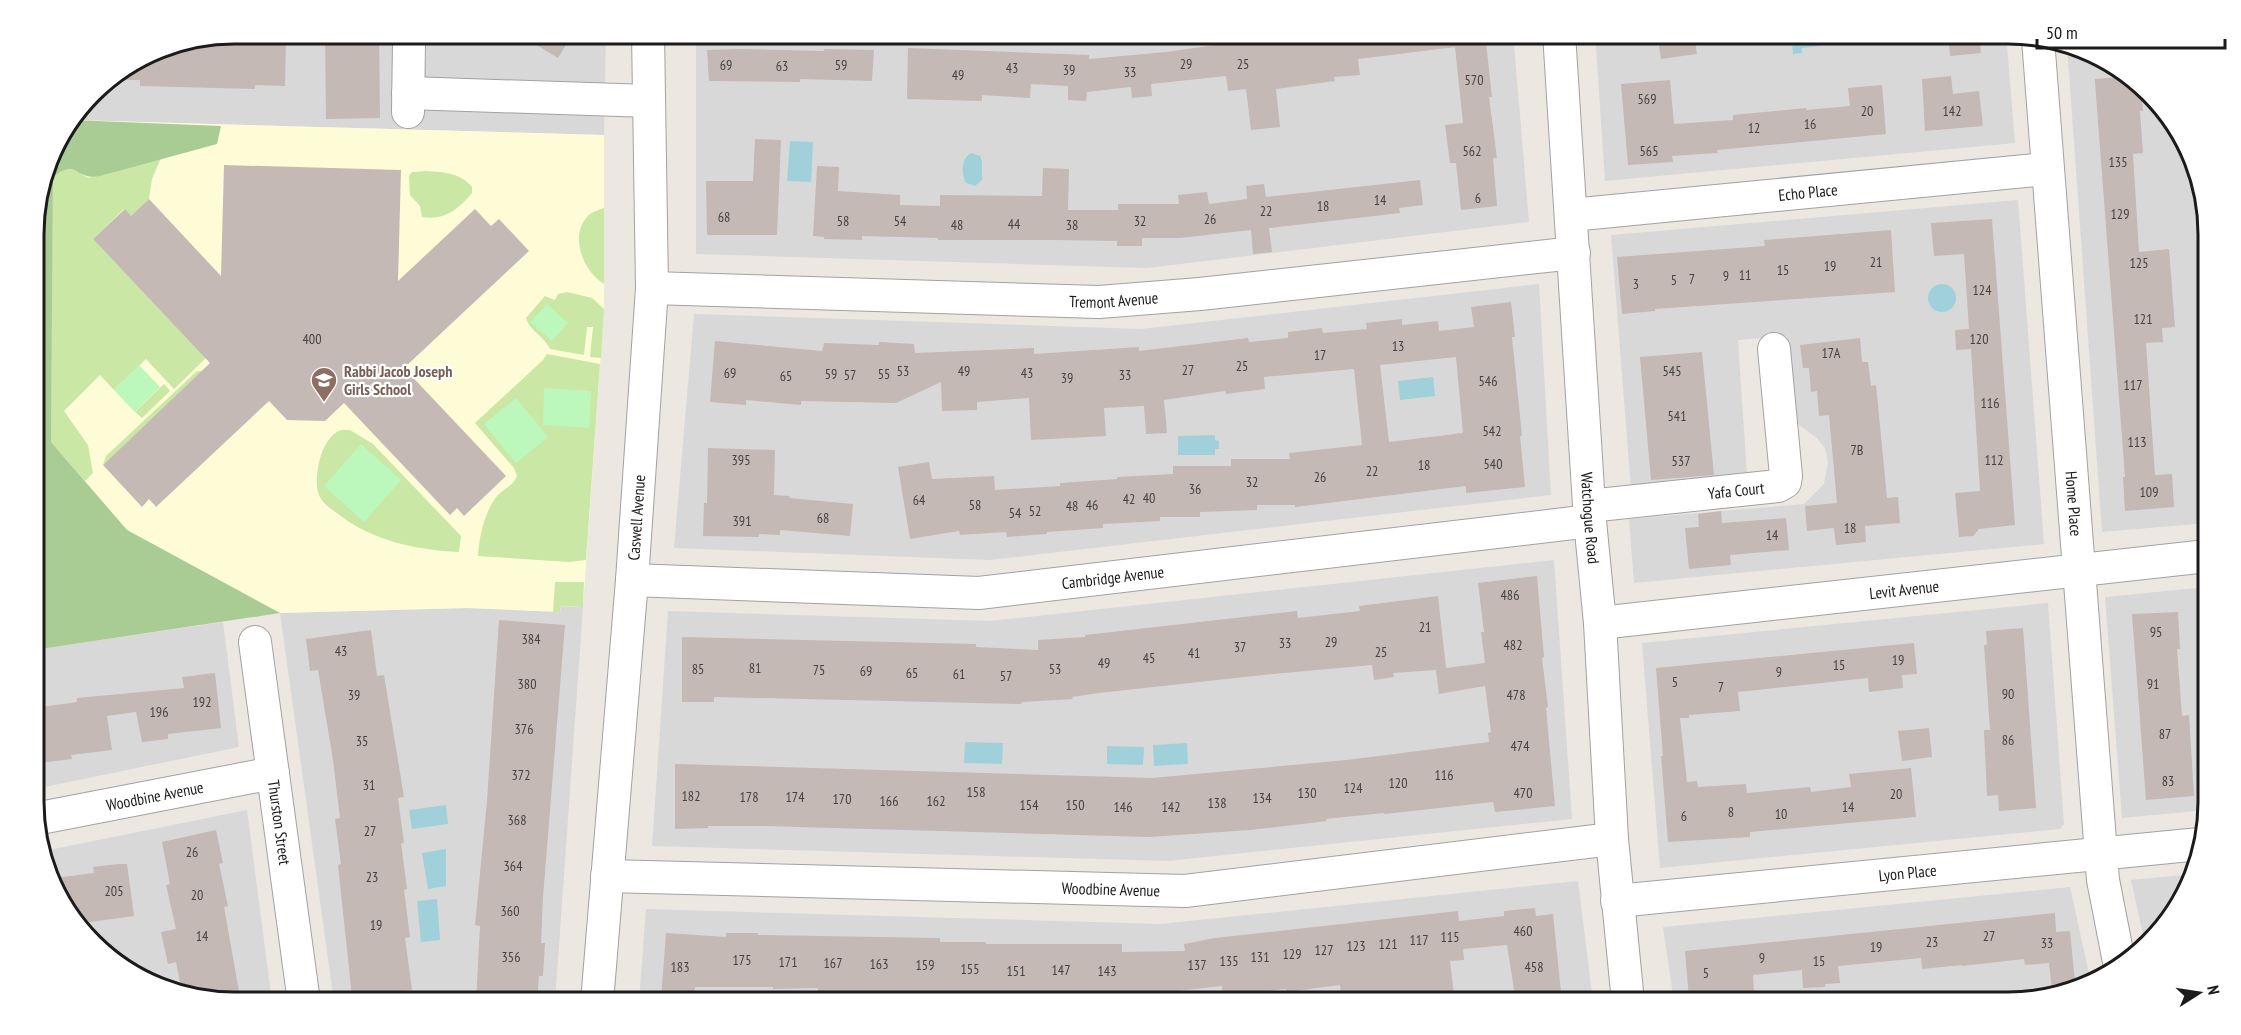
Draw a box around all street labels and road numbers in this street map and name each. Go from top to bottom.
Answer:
street label: Echo Place [1777,179,1838,205]
street label: Tremont Avenue [1069,287,1159,312]
street label: Home Place [2061,470,2086,537]
street label: Watchogue Road [1577,472,1604,565]
street label: Caswell Avenue [623,474,649,561]
street label: Yafa Court [1707,477,1766,503]
street label: Cambridge Avenue [1061,561,1165,593]
street label: Levit Avenue [1868,576,1940,603]
street label: Woodbine Avenue [105,777,205,815]
street label: Thurston Street [264,778,295,867]
street label: Lyon Place [1878,860,1938,885]
street label: Woodbine Avenue [1061,878,1160,900]

